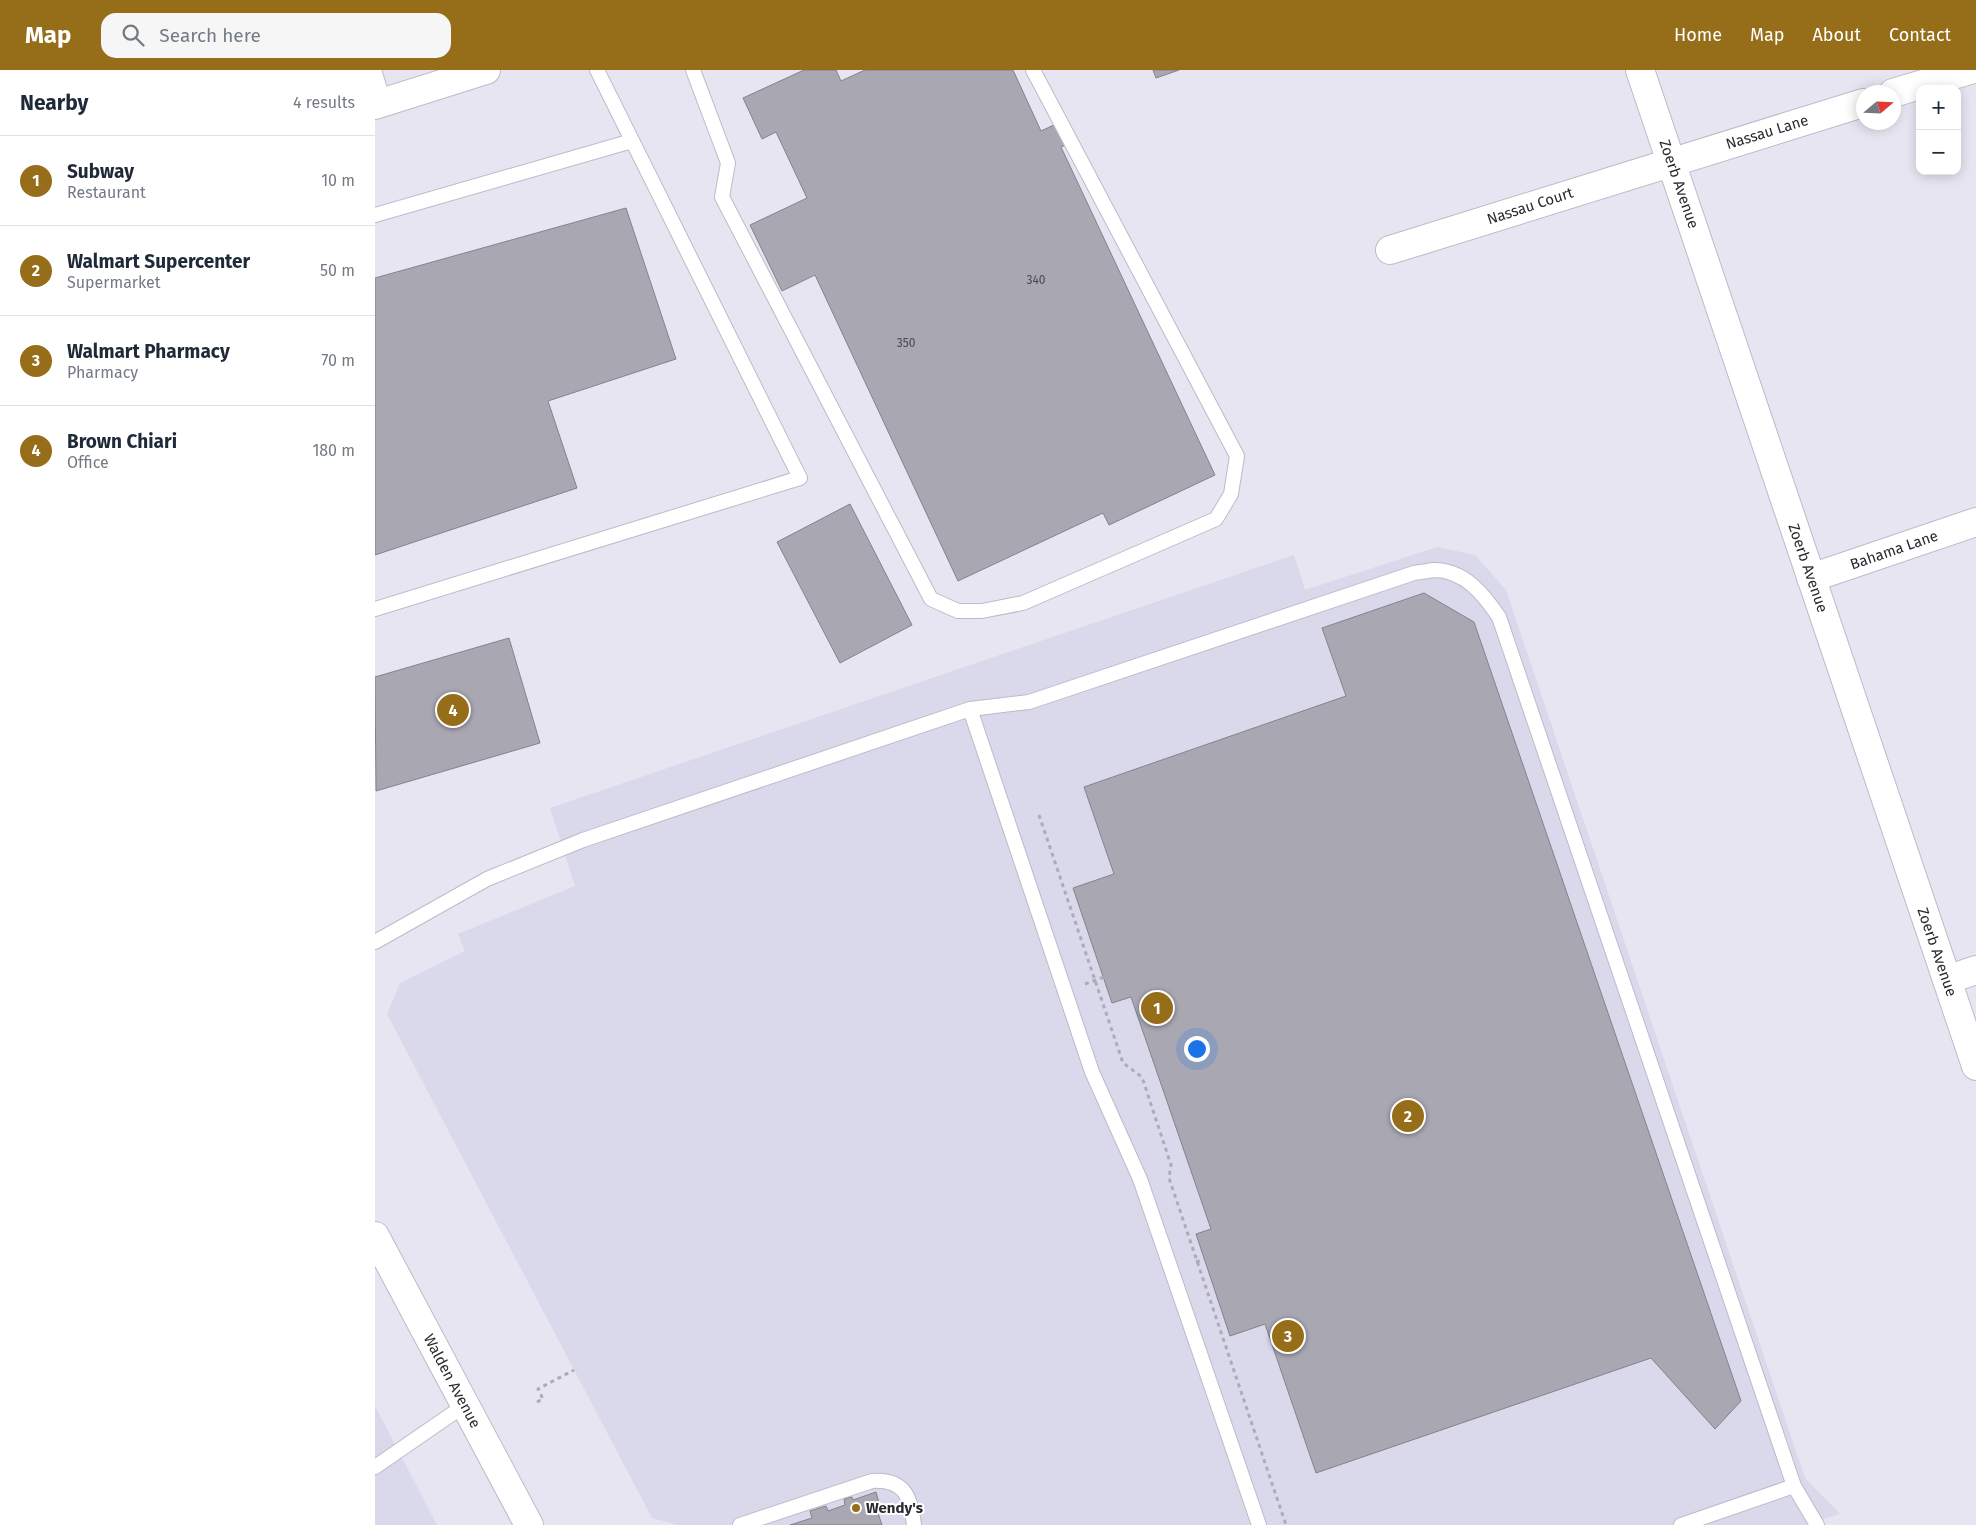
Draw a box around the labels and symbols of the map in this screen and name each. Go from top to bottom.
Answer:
north arrow [1856,85,1901,130]
street label: Nassau Lane [1724,111,1810,153]
street label: Zoerb Avenue [1655,137,1703,231]
street label: Nassau Court [1485,183,1576,228]
house number: 340 [1026,273,1046,287]
house number: 350 [897,336,916,350]
street label: Zoerb Avenue [1784,521,1832,615]
street label: Bahama Lane [1848,527,1940,573]
pin: 4 [437,691,469,729]
street label: Zoerb Avenue [1913,905,1961,999]
pin: 1 [1141,989,1173,1027]
your location [1184,1036,1210,1062]
pin: 2 [1392,1097,1424,1135]
pin: 3 [1272,1317,1304,1355]
street label: Walden Avenue [420,1331,484,1431]
place label: Wendy's [866,1499,923,1517]
marker: Wendy's [850,1502,862,1514]

